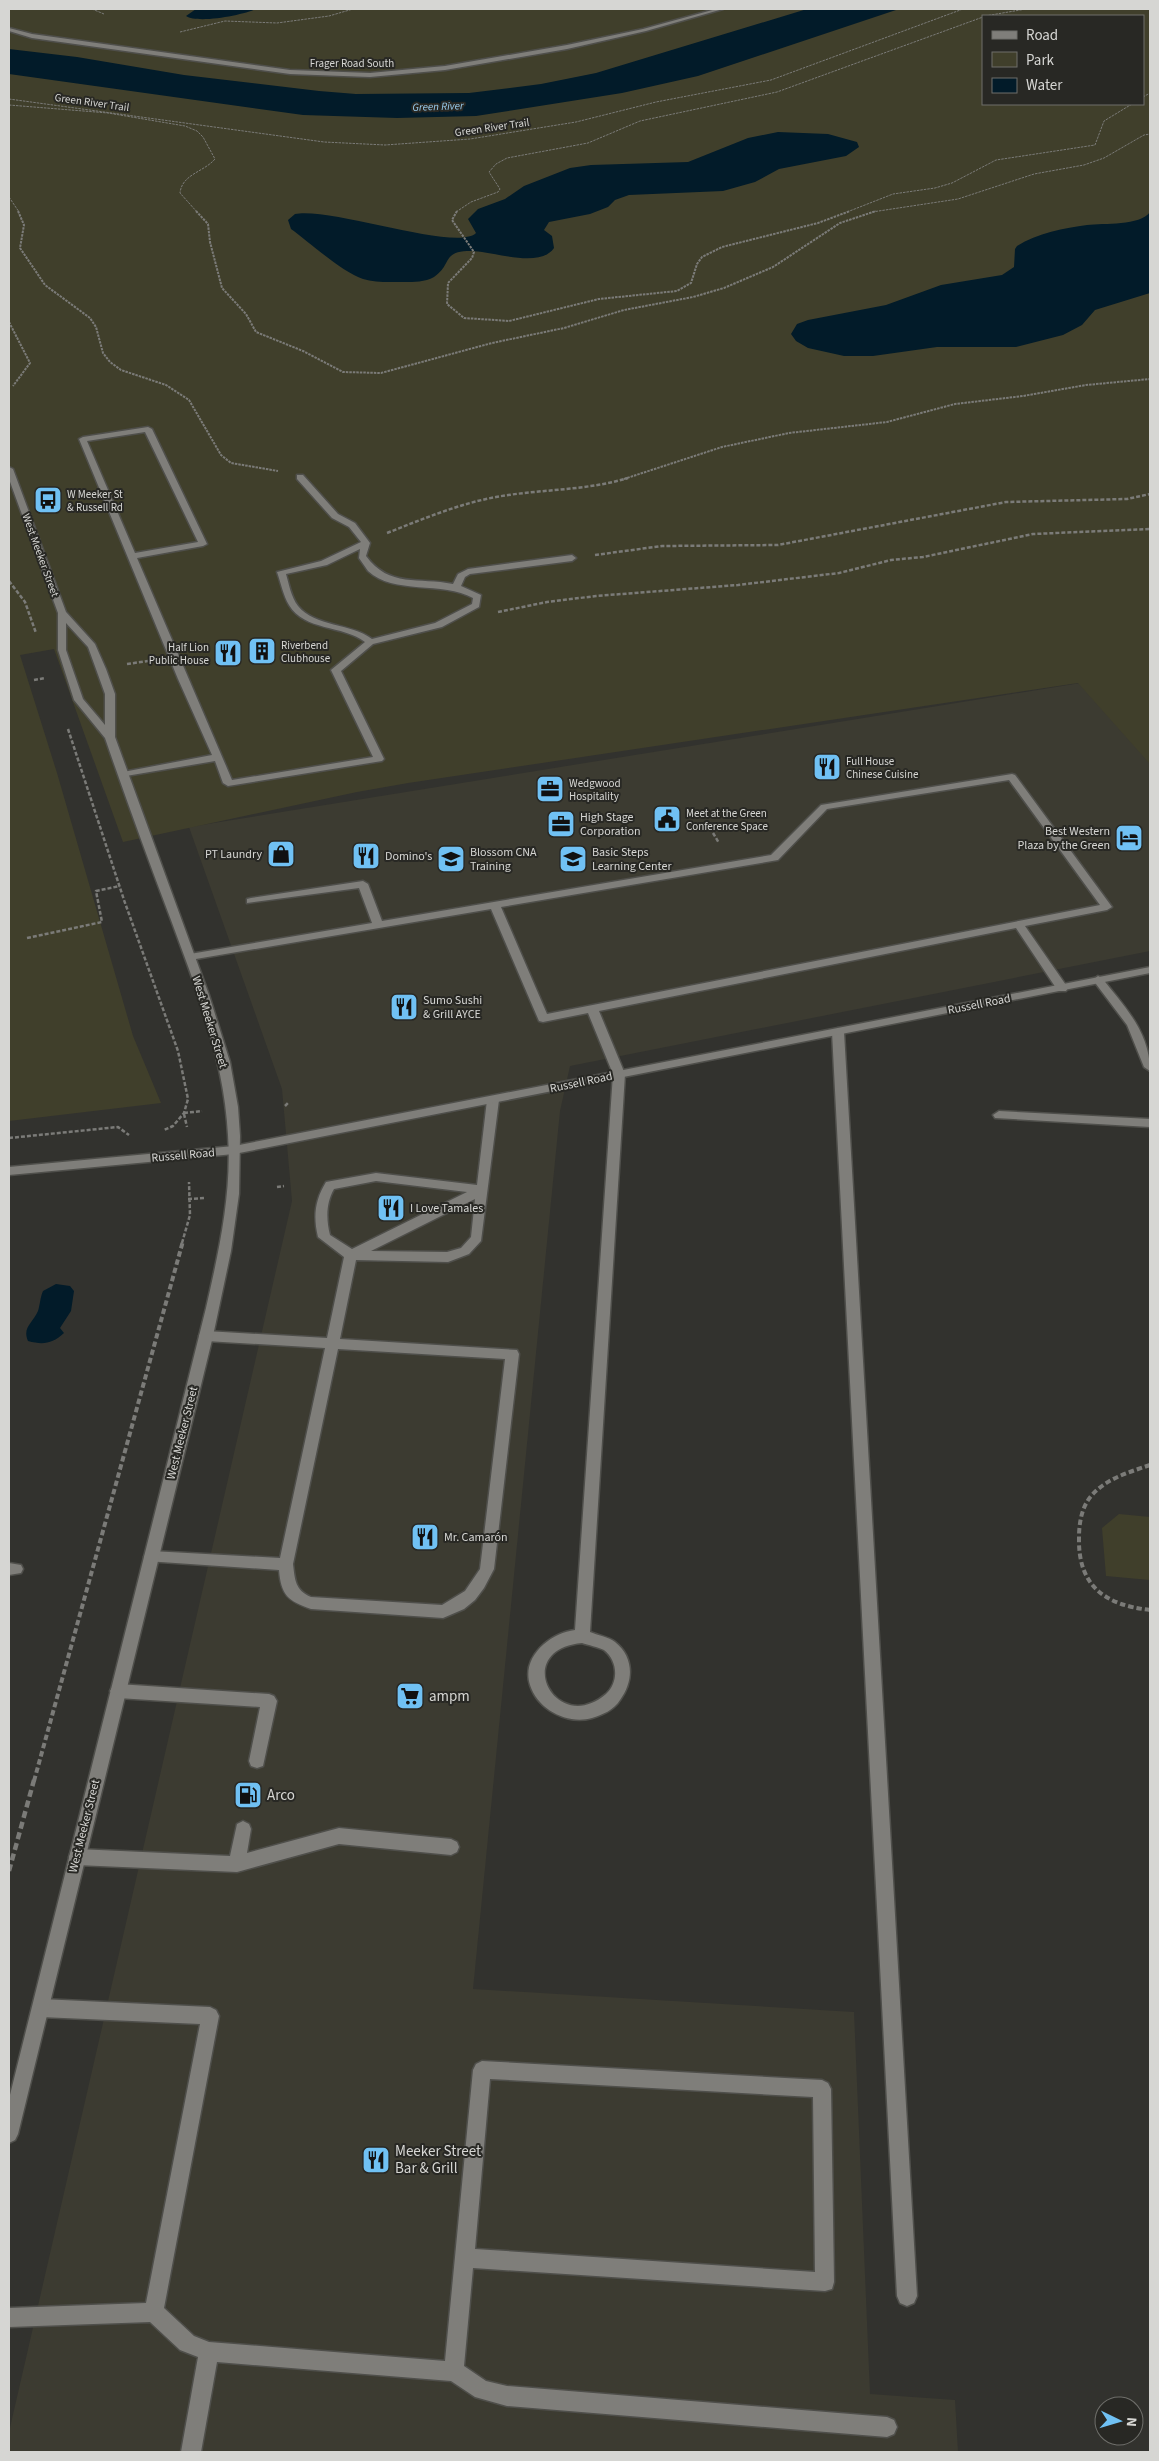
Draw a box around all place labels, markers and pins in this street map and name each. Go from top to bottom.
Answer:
bus stop icon: W Meeker St & Russell Rd [33,485,63,515]
place label: W Meeker St & Russell Rd [67,487,123,515]
building icon: Riverbend Clubhouse [247,636,277,666]
restaurant icon: Half Lion Public House [213,638,243,668]
place label: Riverbend Clubhouse [281,638,331,666]
place label: Half Lion Public House [149,640,210,668]
restaurant icon: Full House Chinese Cuisine [812,752,842,782]
place label: Full House Chinese Cuisine [846,754,919,782]
office icon: Wedgwood Hospitality [535,774,565,804]
place label: Wedgwood Hospitality [569,776,621,804]
public building icon: Meet at the Green Conference Space [652,804,682,834]
place label: Meet at the Green Conference Space [686,806,769,834]
office icon: High Stage Corporation [546,809,576,839]
place label: High Stage Corporation [580,809,641,840]
place label: Best Western Plaza by the Green [1017,823,1110,854]
hotel icon: Best Western Plaza by the Green [1114,823,1144,853]
shop icon: PT Laundry [266,839,296,869]
restaurant icon: Domino's [351,841,381,871]
school or university icon: Blossom CNA Training [436,844,466,874]
place label: Blossom CNA Training [470,844,537,875]
school or university icon: Basic Steps Learning Center [558,844,588,874]
place label: Basic Steps Learning Center [592,844,672,875]
place label: PT Laundry [205,846,262,863]
place label: Domino's [385,848,432,865]
restaurant icon: Sumo Sushi & Grill AYCE [389,992,419,1022]
place label: Sumo Sushi & Grill AYCE [423,992,482,1023]
restaurant icon: I Love Tamales [376,1193,406,1223]
place label: I Love Tamales [410,1200,483,1217]
restaurant icon: Mr. Camarón [410,1522,440,1552]
place label: Mr. Camarón [444,1529,508,1546]
supermarket icon: ampm [395,1681,425,1711]
place label: ampm [429,1686,470,1707]
fuel station icon: Arco [233,1780,263,1810]
place label: Arco [267,1785,295,1806]
place label: Meeker Street Bar & Grill [395,2141,481,2179]
restaurant icon: Meeker Street Bar & Grill [361,2145,391,2175]

